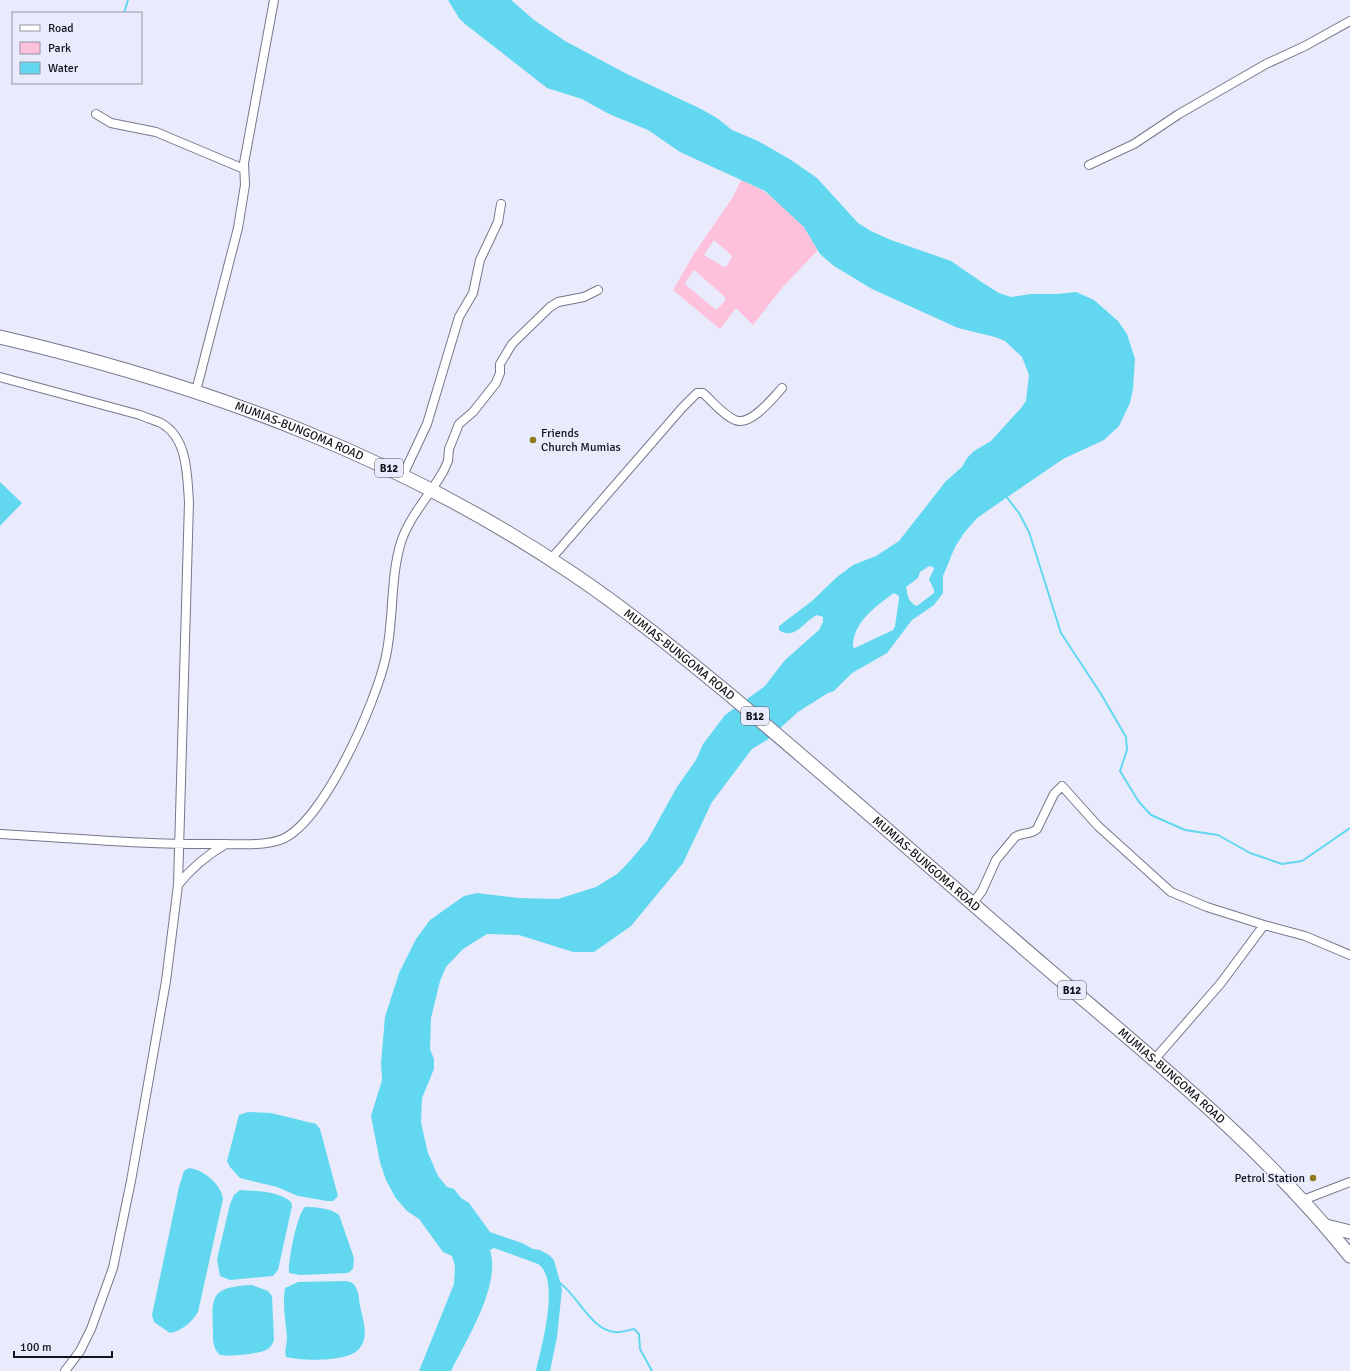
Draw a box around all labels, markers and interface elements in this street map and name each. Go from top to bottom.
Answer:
legend [12,12,142,84]
text: Road [48,21,74,36]
text: Park [48,41,71,56]
text: Water [48,61,79,76]
street label: MUMIAS-BUNGOMA ROAD [233,398,366,464]
place label: Friends Church Mumias [541,426,621,455]
marker: Friends Church Mumias [528,435,538,445]
road number: B12 [375,459,403,477]
street label: MUMIAS-BUNGOMA ROAD [621,605,738,703]
road number: B12 [741,707,769,725]
street label: MUMIAS-BUNGOMA ROAD [870,813,983,915]
road number: B12 [1058,981,1086,999]
street label: MUMIAS-BUNGOMA ROAD [1115,1025,1228,1127]
place label: Petrol Station [1235,1171,1305,1186]
marker: Petrol Station [1308,1173,1318,1183]
scale bar [14,1333,112,1359]
text: 100 m [20,1340,52,1355]

